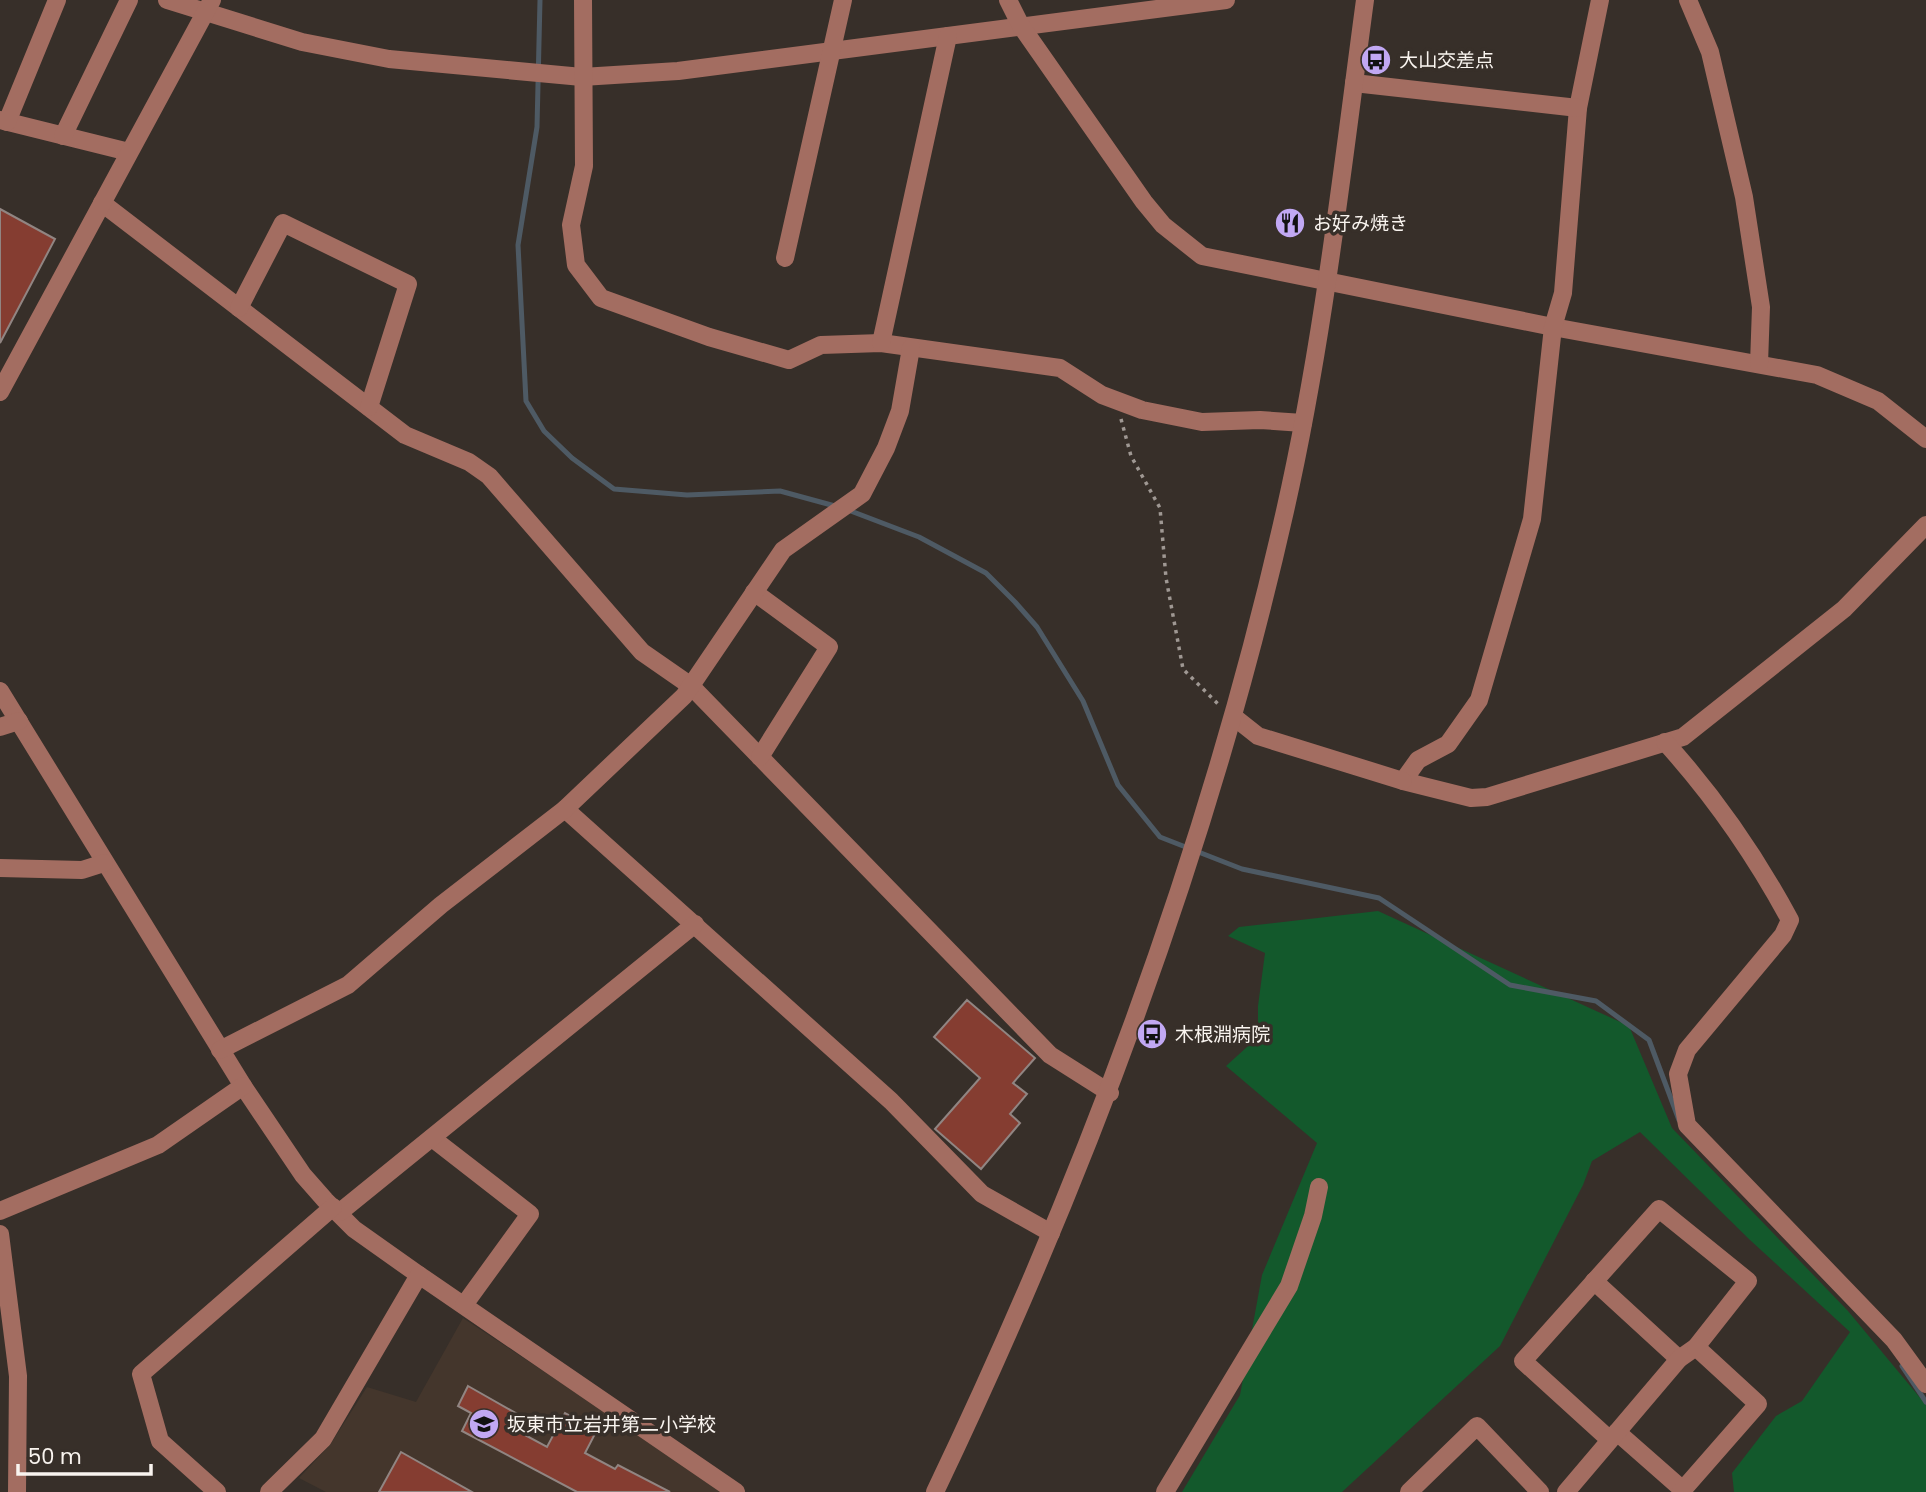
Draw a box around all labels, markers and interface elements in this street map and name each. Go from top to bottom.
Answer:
bus stop icon: 大山交差点 [1359,43,1393,77]
place label: 大山交差点 [1399,47,1494,74]
restaurant icon: お好み焼き [1273,206,1307,240]
place label: お好み焼き [1313,210,1408,237]
bus stop icon: 木根淵病院 [1135,1017,1169,1051]
place label: 木根淵病院 [1175,1021,1270,1048]
school or university icon: 坂東市立岩井第二小学校 [467,1407,501,1441]
place label: 坂東市立岩井第二小学校 [507,1411,716,1438]
scale bar [18,1432,150,1476]
text: 50 m [28,1442,82,1471]

